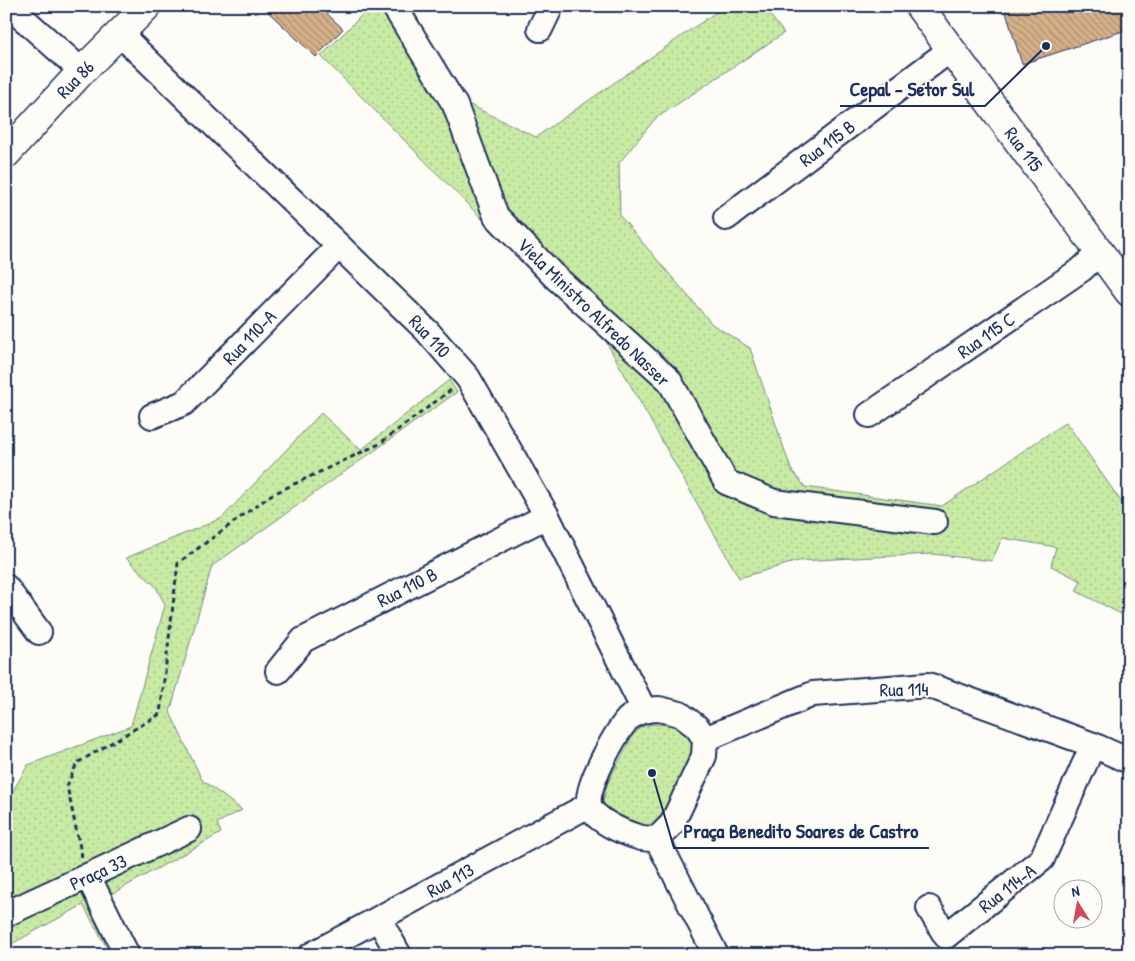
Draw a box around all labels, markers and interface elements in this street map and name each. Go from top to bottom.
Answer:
street label: Rua 86 [50,54,100,104]
callout: Cepal - Setor Sul [840,71,985,106]
text: Cepal - Setor Sul [850,75,975,103]
street label: Rua 115 B [794,113,860,173]
street label: Rua 115 [999,121,1049,177]
street label: Viela Ministro Alfredo Nasser [512,232,677,393]
street label: Rua 110-A [216,304,282,370]
street label: Rua 115 C [952,306,1020,364]
street label: Rua 110 [403,309,457,363]
street label: Rua 110 B [372,561,442,613]
street label: Rua 114 [879,676,929,702]
callout: Praça Benedito Soares de Castro [674,813,929,848]
text: Praça Benedito Soares de Castro [684,817,918,844]
street label: Praça 33 [65,848,131,896]
street label: Rua 113 [422,856,478,904]
street label: Rua 114-A [973,857,1041,919]
north arrow [1052,878,1102,928]
text: N [1070,881,1081,901]

